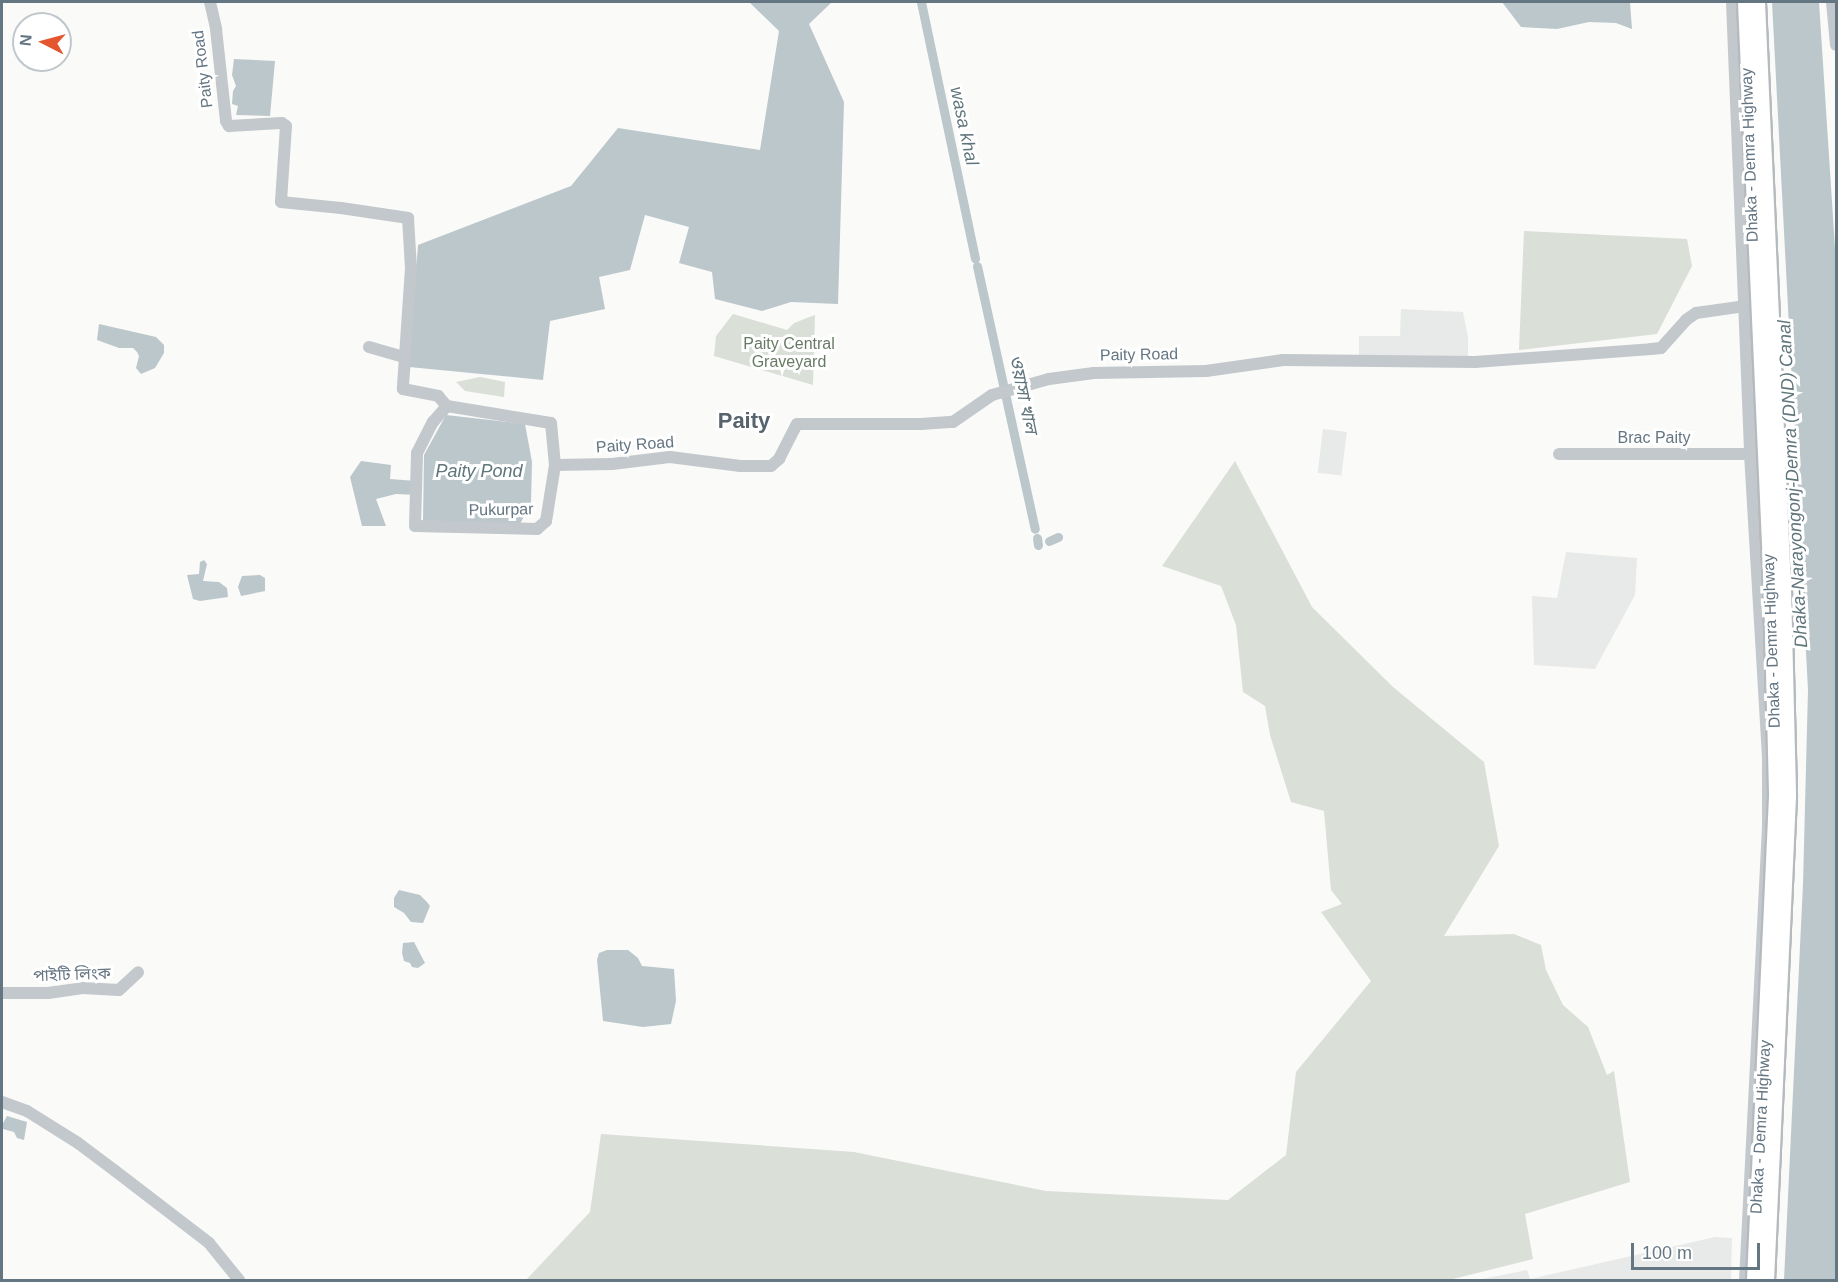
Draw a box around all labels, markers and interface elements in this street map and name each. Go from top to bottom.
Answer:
north arrow [12,12,72,72]
street label: Paity Road [189,29,217,109]
text: N [17,34,35,47]
street label: Dhaka - Demra Highway [1737,68,1763,242]
water label: wasa khal [945,85,983,167]
water label: Dhaka-Narayongonj-Demra (DND) Canal [1774,320,1812,648]
park label: Paity Central Graveyard [743,334,835,372]
street label: Paity Road [1100,345,1178,365]
water label: ওয়াসা খাল [1004,353,1042,435]
district label: Paity [718,408,770,434]
street label: Brac Paity [1618,428,1690,448]
street label: Paity Road [595,433,675,457]
water label: Paity Pond [435,460,523,482]
street label: Pukurpar [468,500,534,520]
street label: Dhaka - Demra Highway [1759,554,1785,728]
street label: পাইটি লিংক [33,964,111,986]
street label: Dhaka - Demra Highway [1747,1039,1775,1215]
scale bar [1634,1231,1763,1269]
text: 100 m [1642,1243,1692,1263]

